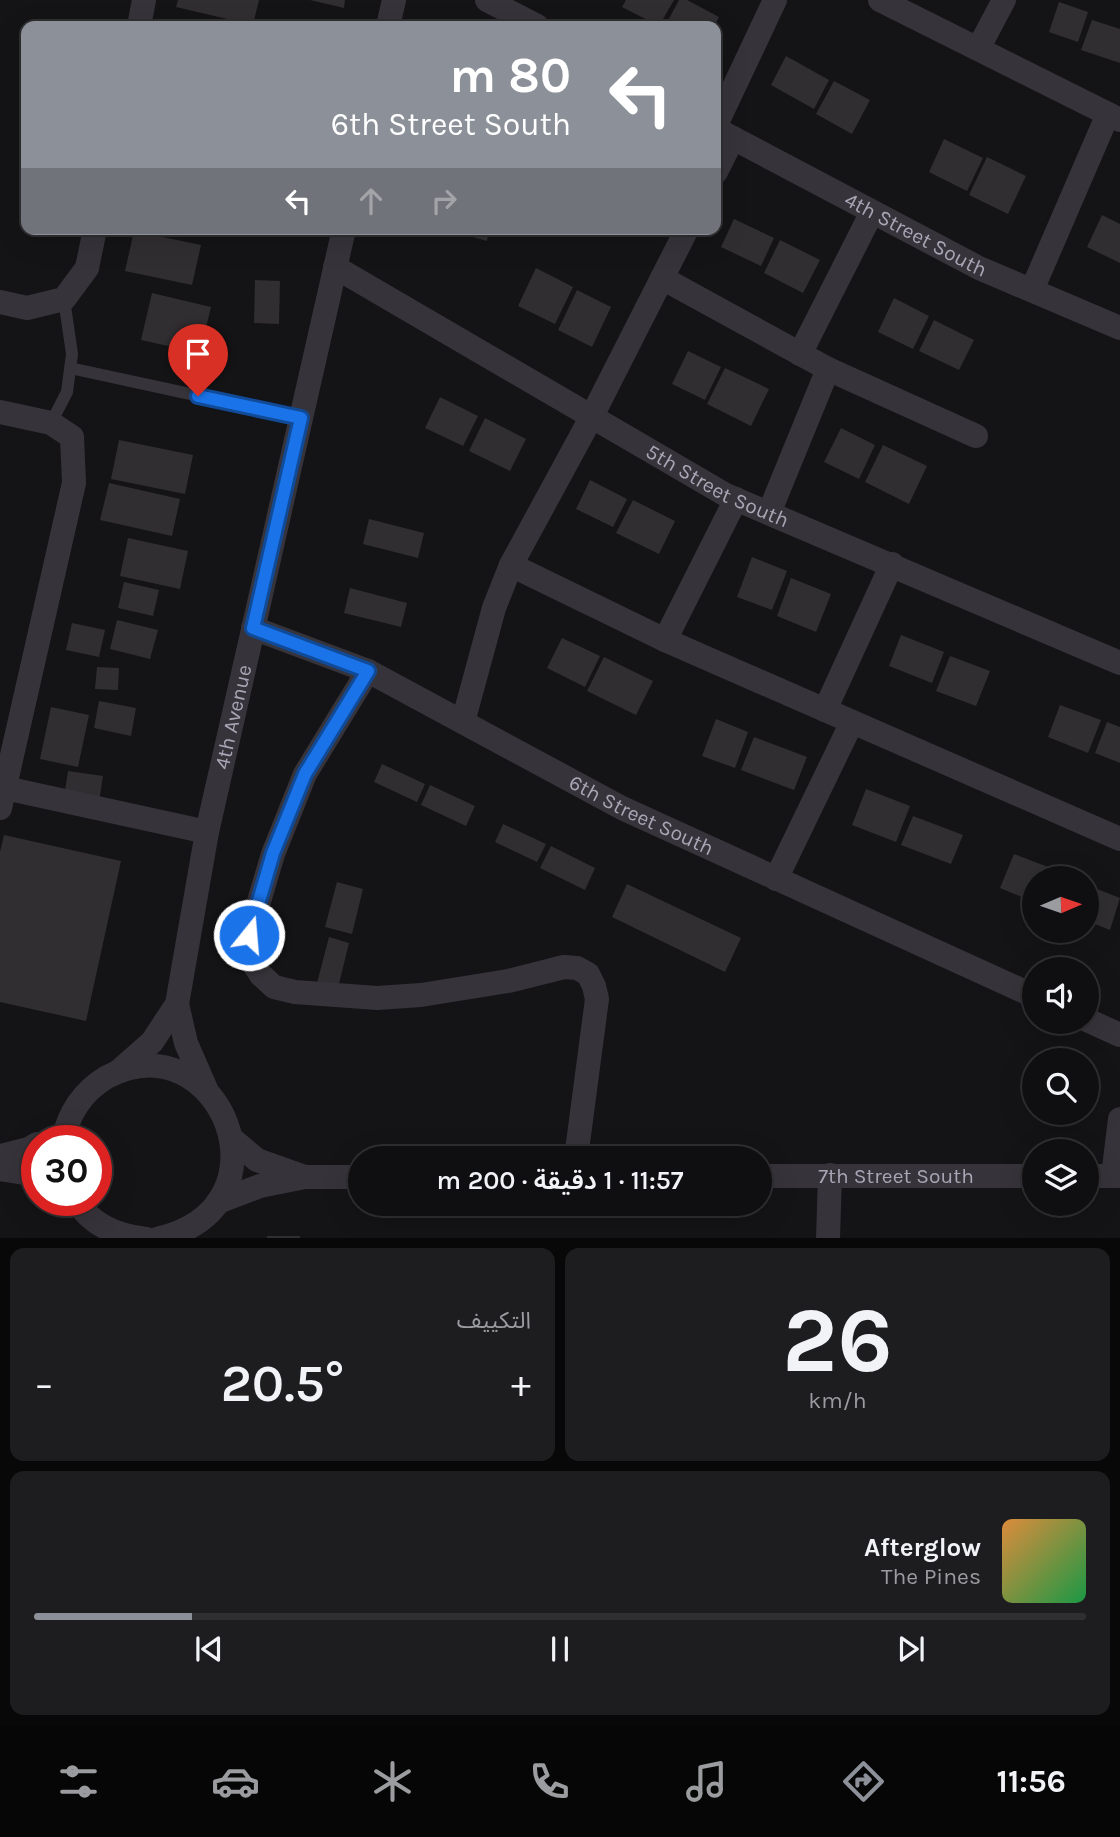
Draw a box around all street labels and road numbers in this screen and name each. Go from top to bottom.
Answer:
street label: 4th Street South [841,187,990,282]
street label: 5th Street South [642,439,793,532]
street label: 4th Avenue [210,662,257,772]
street label: 6th Street South [565,770,718,860]
street label: 7th Street South [818,1164,974,1188]

